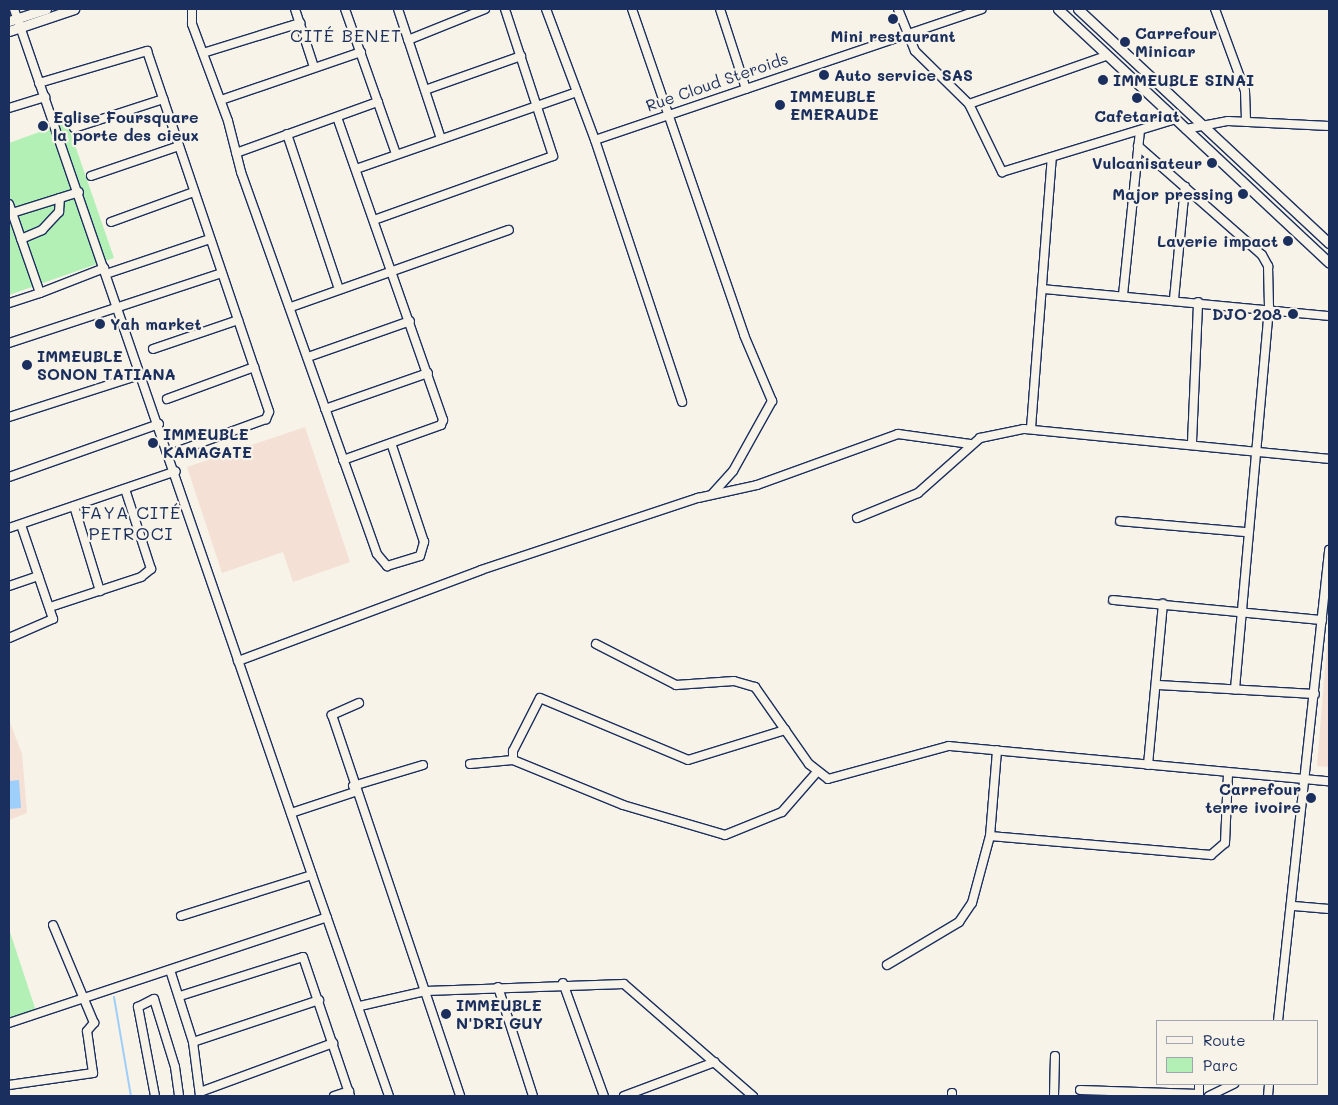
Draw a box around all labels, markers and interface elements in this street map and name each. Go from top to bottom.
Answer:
marker: Mini restaurant [887,13,899,25]
place label: Carrefour Minicar [1135,23,1217,61]
district label: CITÉ BENET [289,24,403,46]
place label: Mini restaurant [830,26,956,46]
marker: Carrefour Minicar [1119,36,1131,48]
street label: Rue Cloud Steroids [643,49,791,115]
place label: Auto service SAS [834,65,973,85]
marker: Auto service SAS [818,69,830,81]
place label: IMMEUBLE SINAI [1113,70,1254,90]
marker: IMMEUBLE SINAI [1097,74,1109,86]
place label: IMMEUBLE EMERAUDE [790,86,879,124]
marker: Cafetariat [1131,92,1143,104]
marker: IMMEUBLE EMERAUDE [774,99,786,111]
place label: Cafetariat [1094,106,1180,126]
place label: Eglise Foursquare la porte des cieux [53,107,199,145]
marker: Eglise Foursquare la porte des cieux [37,120,49,132]
place label: Vulcanisateur [1092,153,1202,173]
marker: Vulcanisateur [1206,157,1218,169]
place label: Major pressing [1112,184,1233,204]
marker: Major pressing [1237,188,1249,200]
place label: Laverie impact [1157,231,1278,251]
marker: Laverie impact [1282,235,1294,247]
place label: DJO 208 [1212,304,1282,324]
marker: DJO 208 [1286,307,1300,321]
place label: Yah market [110,314,201,334]
marker: Yah market [94,318,106,330]
place label: IMMEUBLE SONON TATIANA [37,346,176,384]
marker: IMMEUBLE SONON TATIANA [21,359,33,371]
place label: IMMEUBLE KAMAGATE [163,424,252,462]
marker: IMMEUBLE KAMAGATE [147,437,159,449]
district label: FAYA CITÉ PETROCI [80,502,182,544]
place label: Carrefour terre ivoire [1205,779,1301,817]
marker: Carrefour terre ivoire [1305,792,1317,804]
place label: IMMEUBLE N'DRI GUY [456,995,543,1033]
marker: IMMEUBLE N'DRI GUY [440,1008,452,1020]
legend [1156,1020,1318,1085]
text: Route [1203,1030,1246,1050]
text: Parc [1203,1055,1238,1075]

